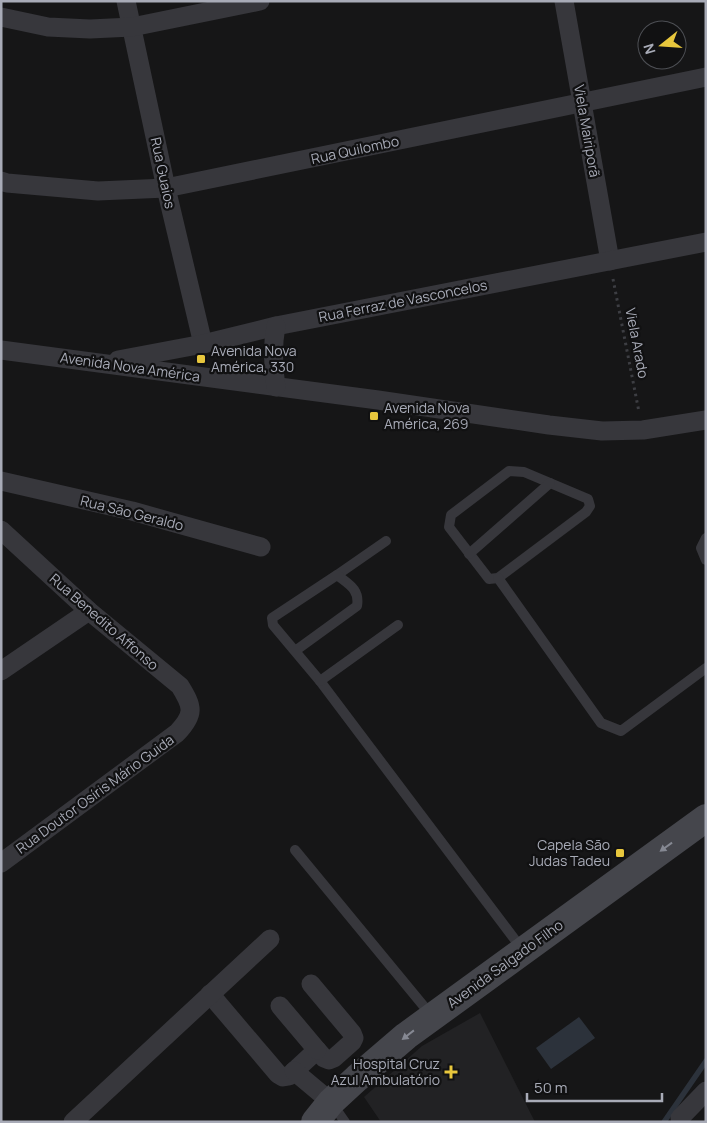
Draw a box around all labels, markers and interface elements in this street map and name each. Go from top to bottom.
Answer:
north arrow [637,20,687,70]
text: N [639,41,660,57]
street label: Viela Mairiporã [570,83,605,179]
street label: Rua Quilombo [309,131,401,168]
street label: Rua Guaios [147,135,180,210]
street label: Rua Ferraz de Vasconcelos [317,275,489,326]
street label: Viela Arado [621,306,654,380]
place label: Avenida Nova América, 330 [211,341,297,376]
street label: Avenida Nova América [59,347,201,386]
marker: Avenida Nova América, 330 [195,353,207,365]
place label: Avenida Nova América, 269 [384,398,470,433]
marker: Avenida Nova América, 269 [368,410,380,422]
street label: Rua São Geraldo [79,491,186,535]
street label: Rua Benedito Affonso [46,569,163,674]
street label: Rua Doutor Osíris Mário Guida [12,730,177,857]
place label: Capela São Judas Tadeu [529,835,610,870]
one-way arrow [659,842,673,852]
marker: Capela São Judas Tadeu [614,847,626,859]
street label: Avenida Salgado Filho [443,915,566,1012]
one-way arrow [401,1030,414,1041]
place label: Hospital Cruz Azul Ambulatório [331,1054,440,1089]
marker: Hospital Cruz Azul Ambulatório [444,1065,458,1079]
scale bar [527,1070,662,1102]
text: 50 m [534,1077,568,1098]

